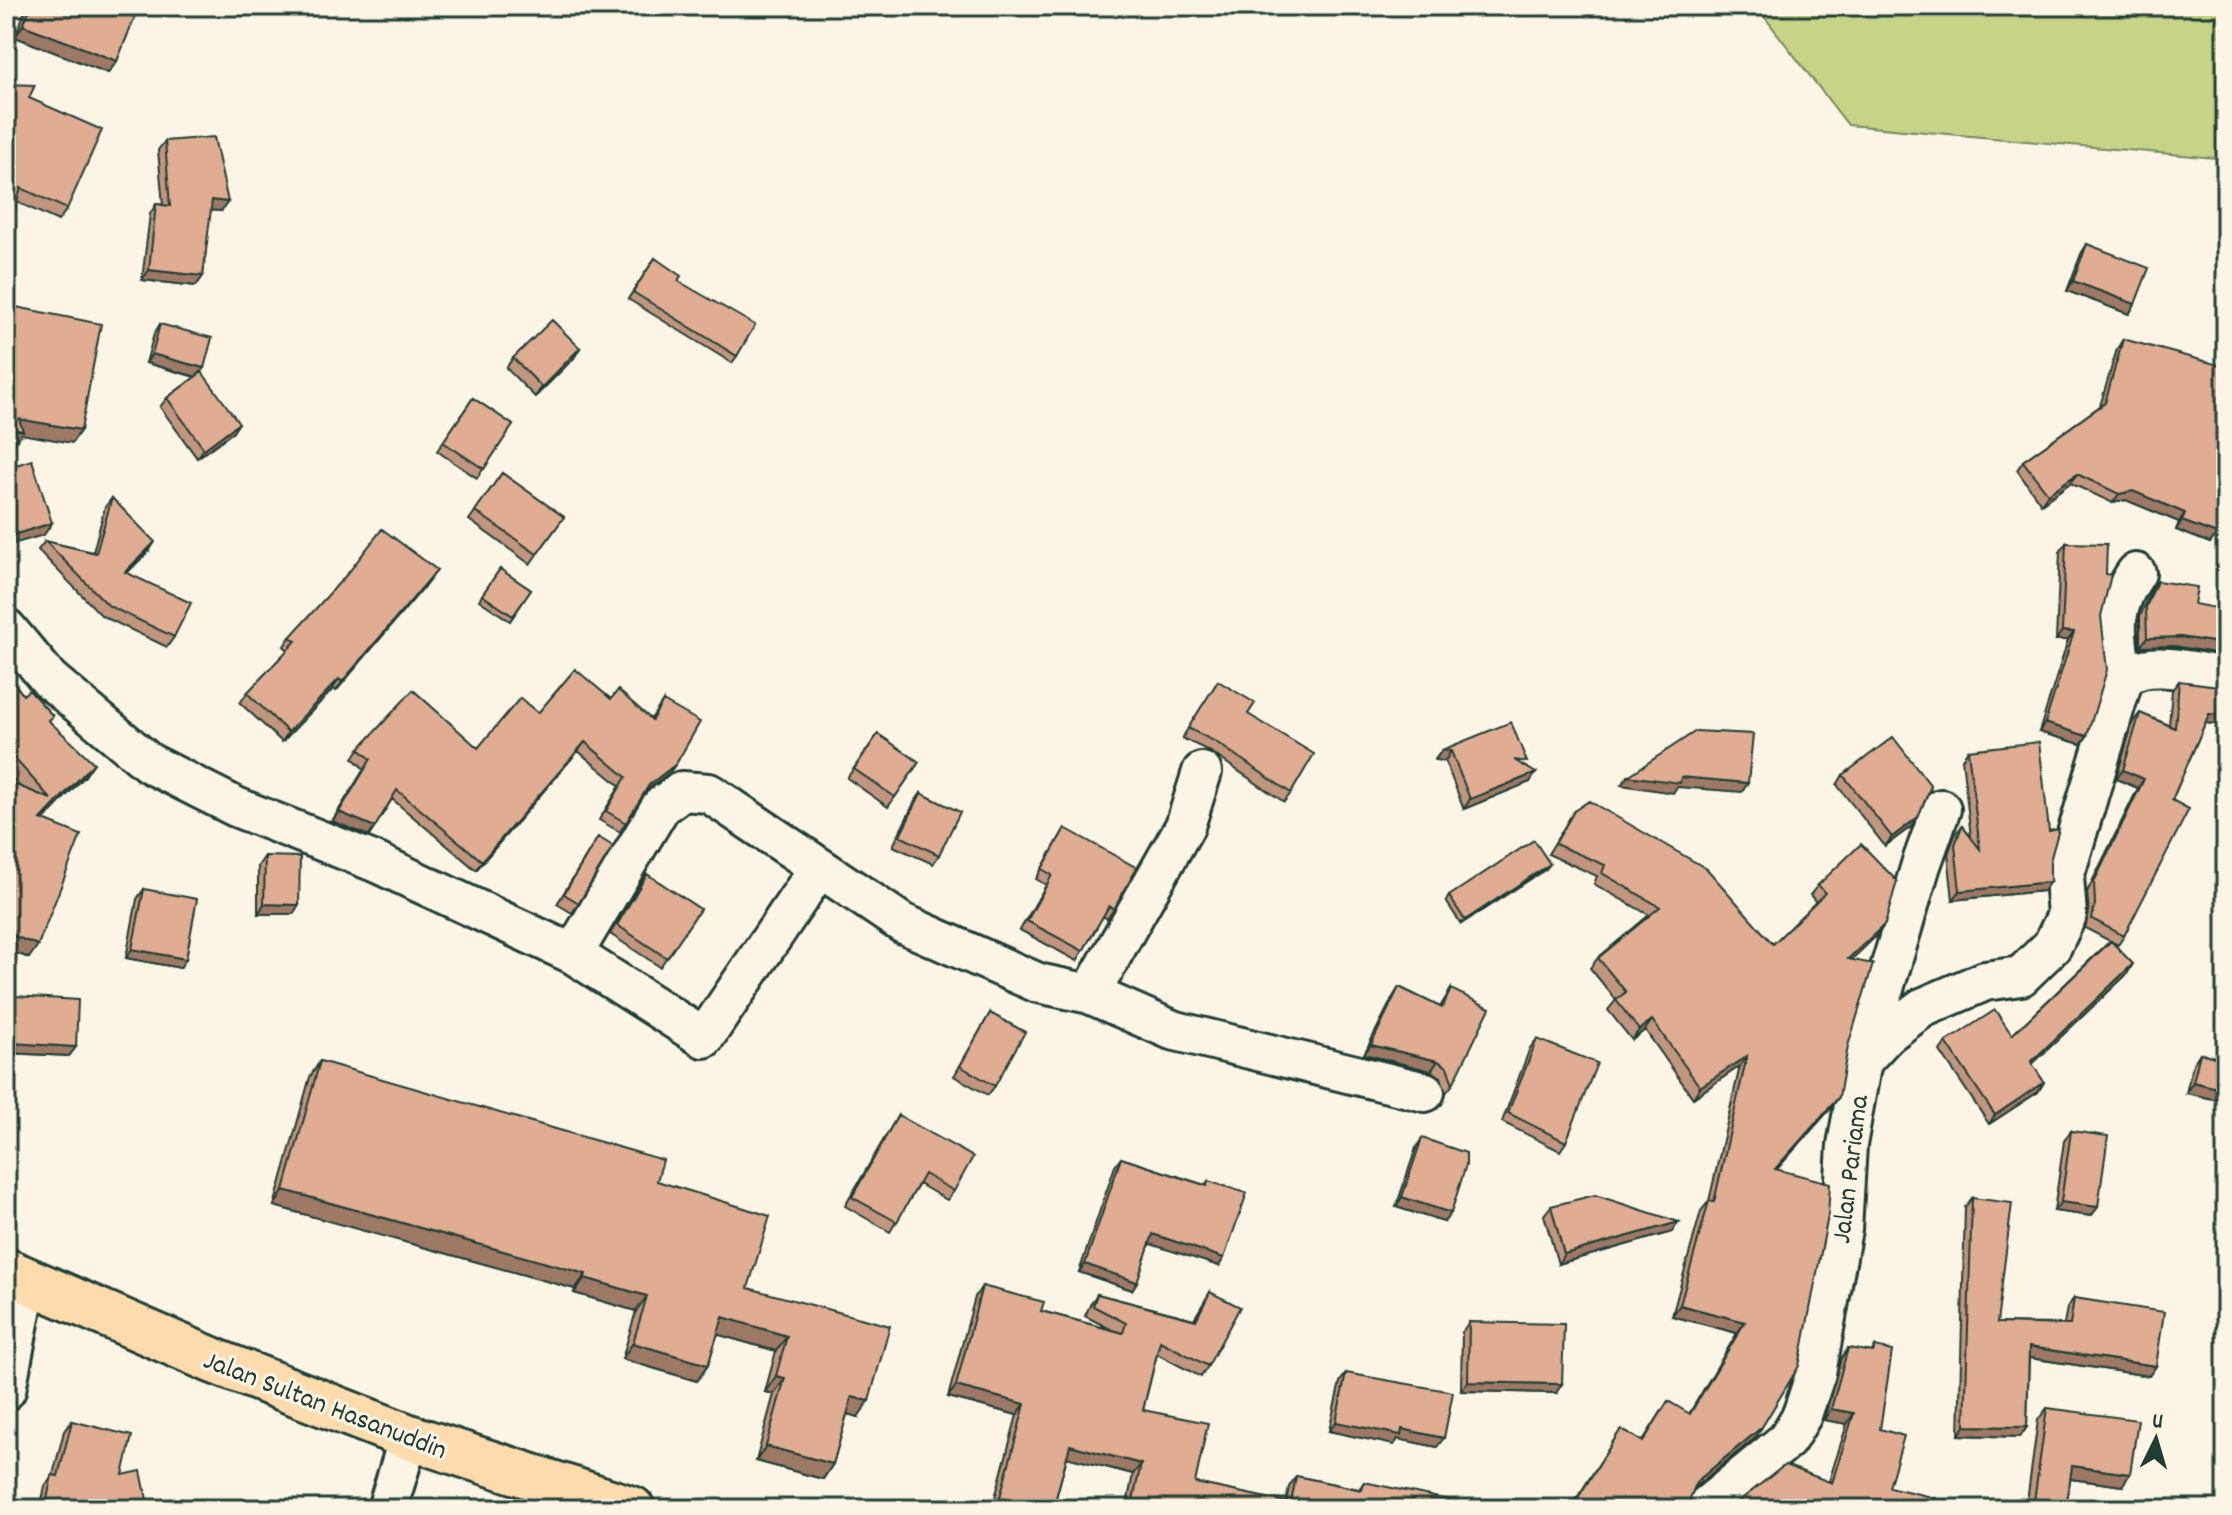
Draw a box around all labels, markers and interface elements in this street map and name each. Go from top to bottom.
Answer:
street label: Jalan Pariama [1824,1092,1882,1246]
street label: Jalan Sultan Hasanuddin [197,1343,452,1473]
north arrow [2116,1399,2196,1479]
text: U [2151,1407,2164,1438]

